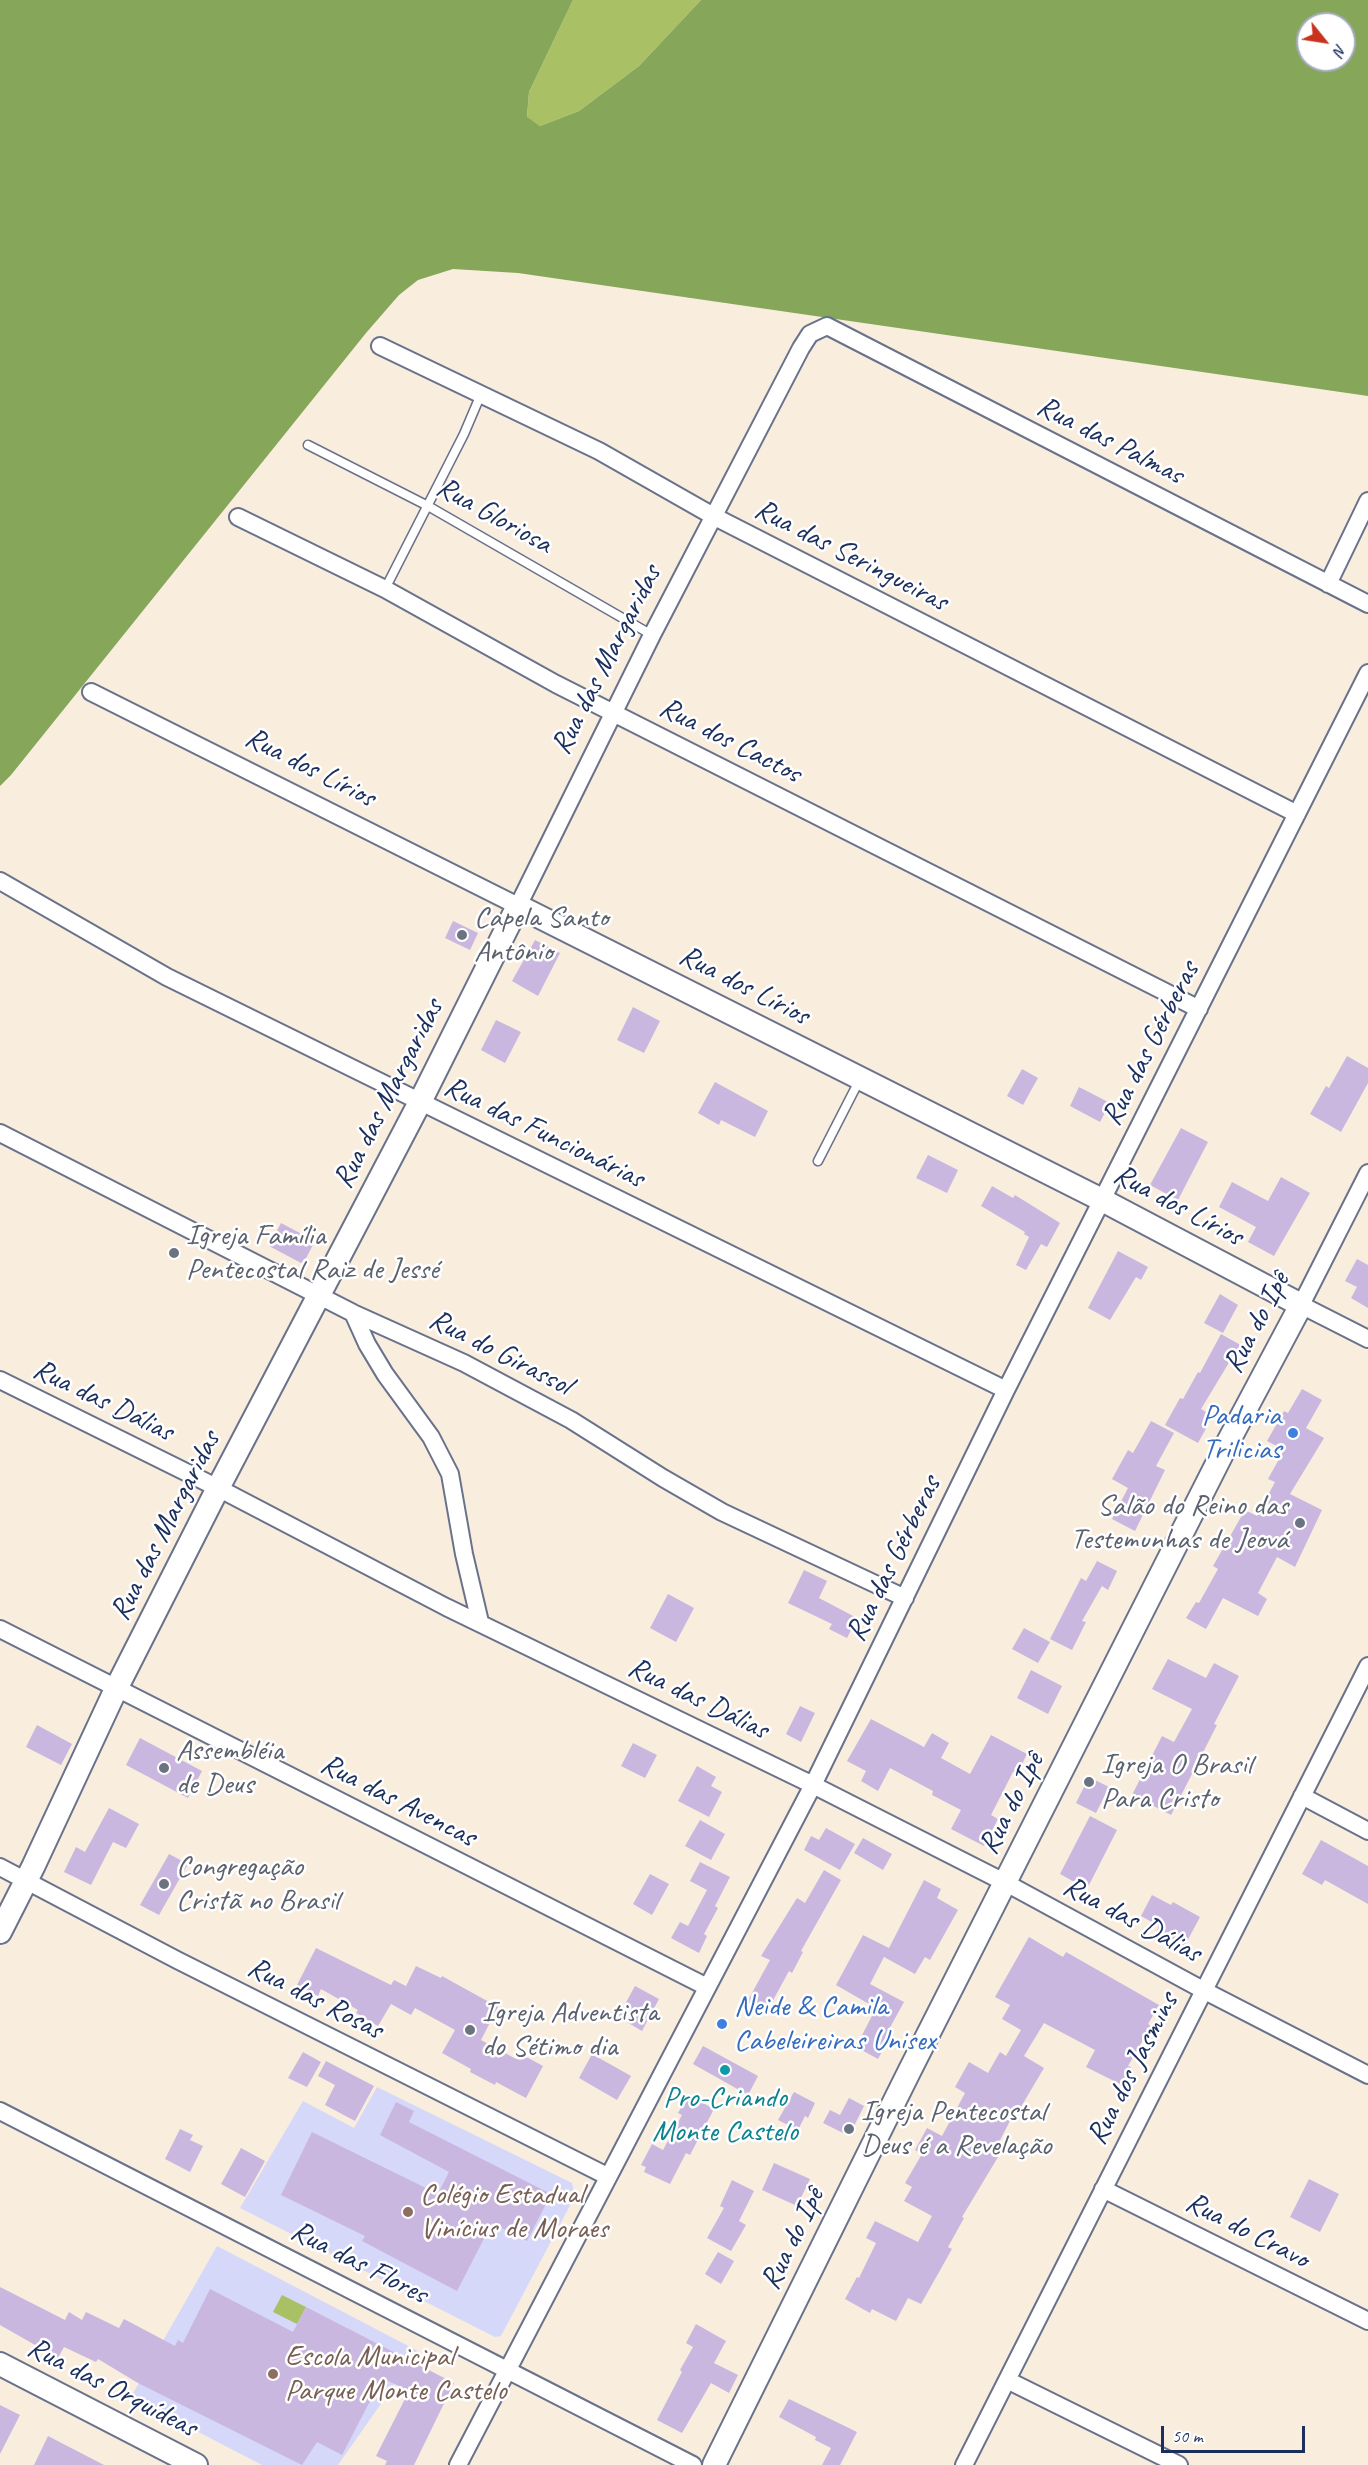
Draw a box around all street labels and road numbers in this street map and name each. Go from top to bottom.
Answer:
street label: Rua das Palmas [1031,389,1189,493]
street label: Rua Gloriosa [430,470,558,562]
street label: Rua das Seringueiras [748,492,954,620]
street label: Rua das Margaridas [544,559,670,761]
street label: Rua dos Cactos [653,690,807,792]
street label: Rua dos Lírios [239,720,381,816]
street label: Rua dos Lírios [673,938,815,1034]
street label: Rua das Gérberas [1094,956,1208,1132]
street label: Rua das Margaridas [326,993,452,1195]
street label: Rua das Funcionárias [438,1069,650,1197]
street label: Rua dos Lírios [1107,1157,1249,1255]
street label: Rua do Ipê [1216,1267,1298,1379]
street label: Rua do Girassol [423,1302,577,1404]
street label: Rua das Dálias [27,1352,179,1450]
street label: Rua das Margaridas [103,1425,229,1627]
street label: Rua das Gérberas [839,1471,949,1647]
street label: Rua das Dálias [622,1650,774,1748]
street label: Rua das Avencas [314,1746,482,1856]
street label: Rua do Ipê [971,1747,1053,1861]
street label: Rua das Dálias [1057,1869,1207,1971]
street label: Rua das Rosas [241,1950,389,2048]
street label: Rua dos Jasmins [1079,1987,1187,2151]
street label: Rua do Ipê [753,2182,833,2296]
street label: Rua do Cravo [1179,2185,1315,2277]
street label: Rua das Flores [285,2213,433,2313]
street label: Rua das Orquídeas [21,2330,203,2446]

